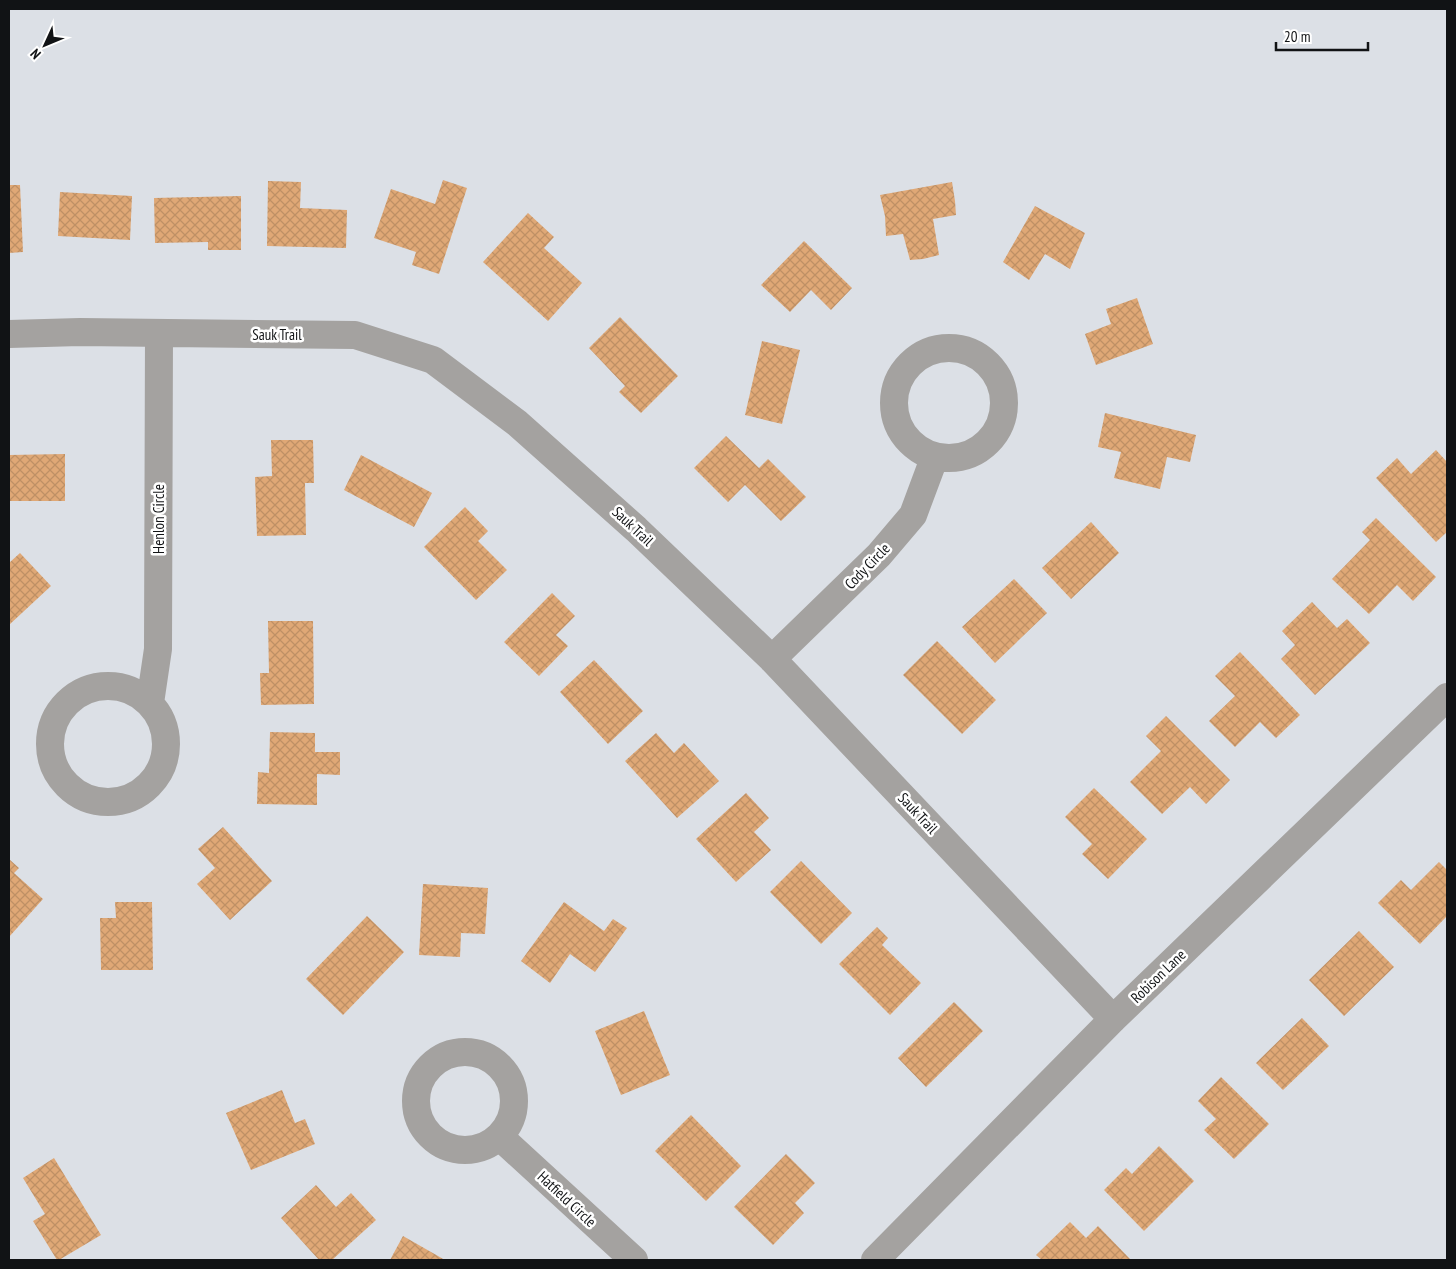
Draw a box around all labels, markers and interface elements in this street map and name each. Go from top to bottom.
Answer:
north arrow [20,20,70,70]
scale bar [1276,20,1368,52]
text: 20 m [1284,27,1310,46]
text: N [27,45,45,63]
street label: Sauk Trail [252,325,302,344]
street label: Henlon Circle [149,484,168,554]
street label: Sauk Trail [608,502,658,550]
street label: Cody Circle [840,539,894,593]
street label: Sauk Trail [894,788,942,838]
street label: Robison Lane [1127,945,1189,1007]
street label: Hatfield Circle [534,1167,600,1231]

